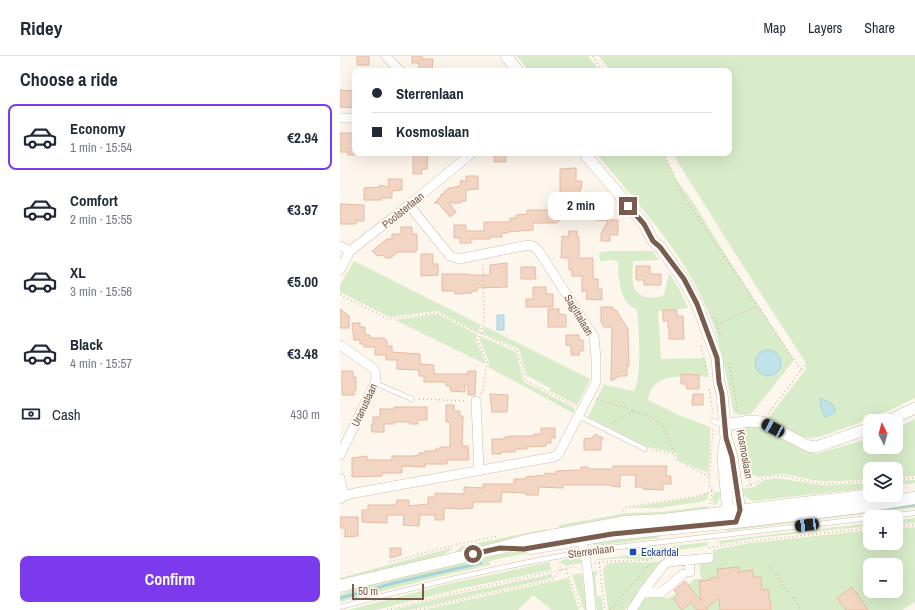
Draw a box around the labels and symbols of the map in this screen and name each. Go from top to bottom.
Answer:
street label: Poolsterlaan [379,189,427,231]
callout: 2 min [548,192,614,220]
route end [619,197,637,215]
street label: Sagittalaan [561,292,597,338]
street label: Uranuslaan [348,381,380,429]
north arrow [863,414,903,454]
car [760,417,786,439]
street label: Kosmoslaan [734,428,756,480]
car [794,518,820,532]
street label: Sterrenlaan [567,541,615,561]
route start [464,545,482,563]
place label: Eckartdal [641,545,679,559]
marker: Eckartdal [628,547,638,557]
scale bar [352,582,424,601]

